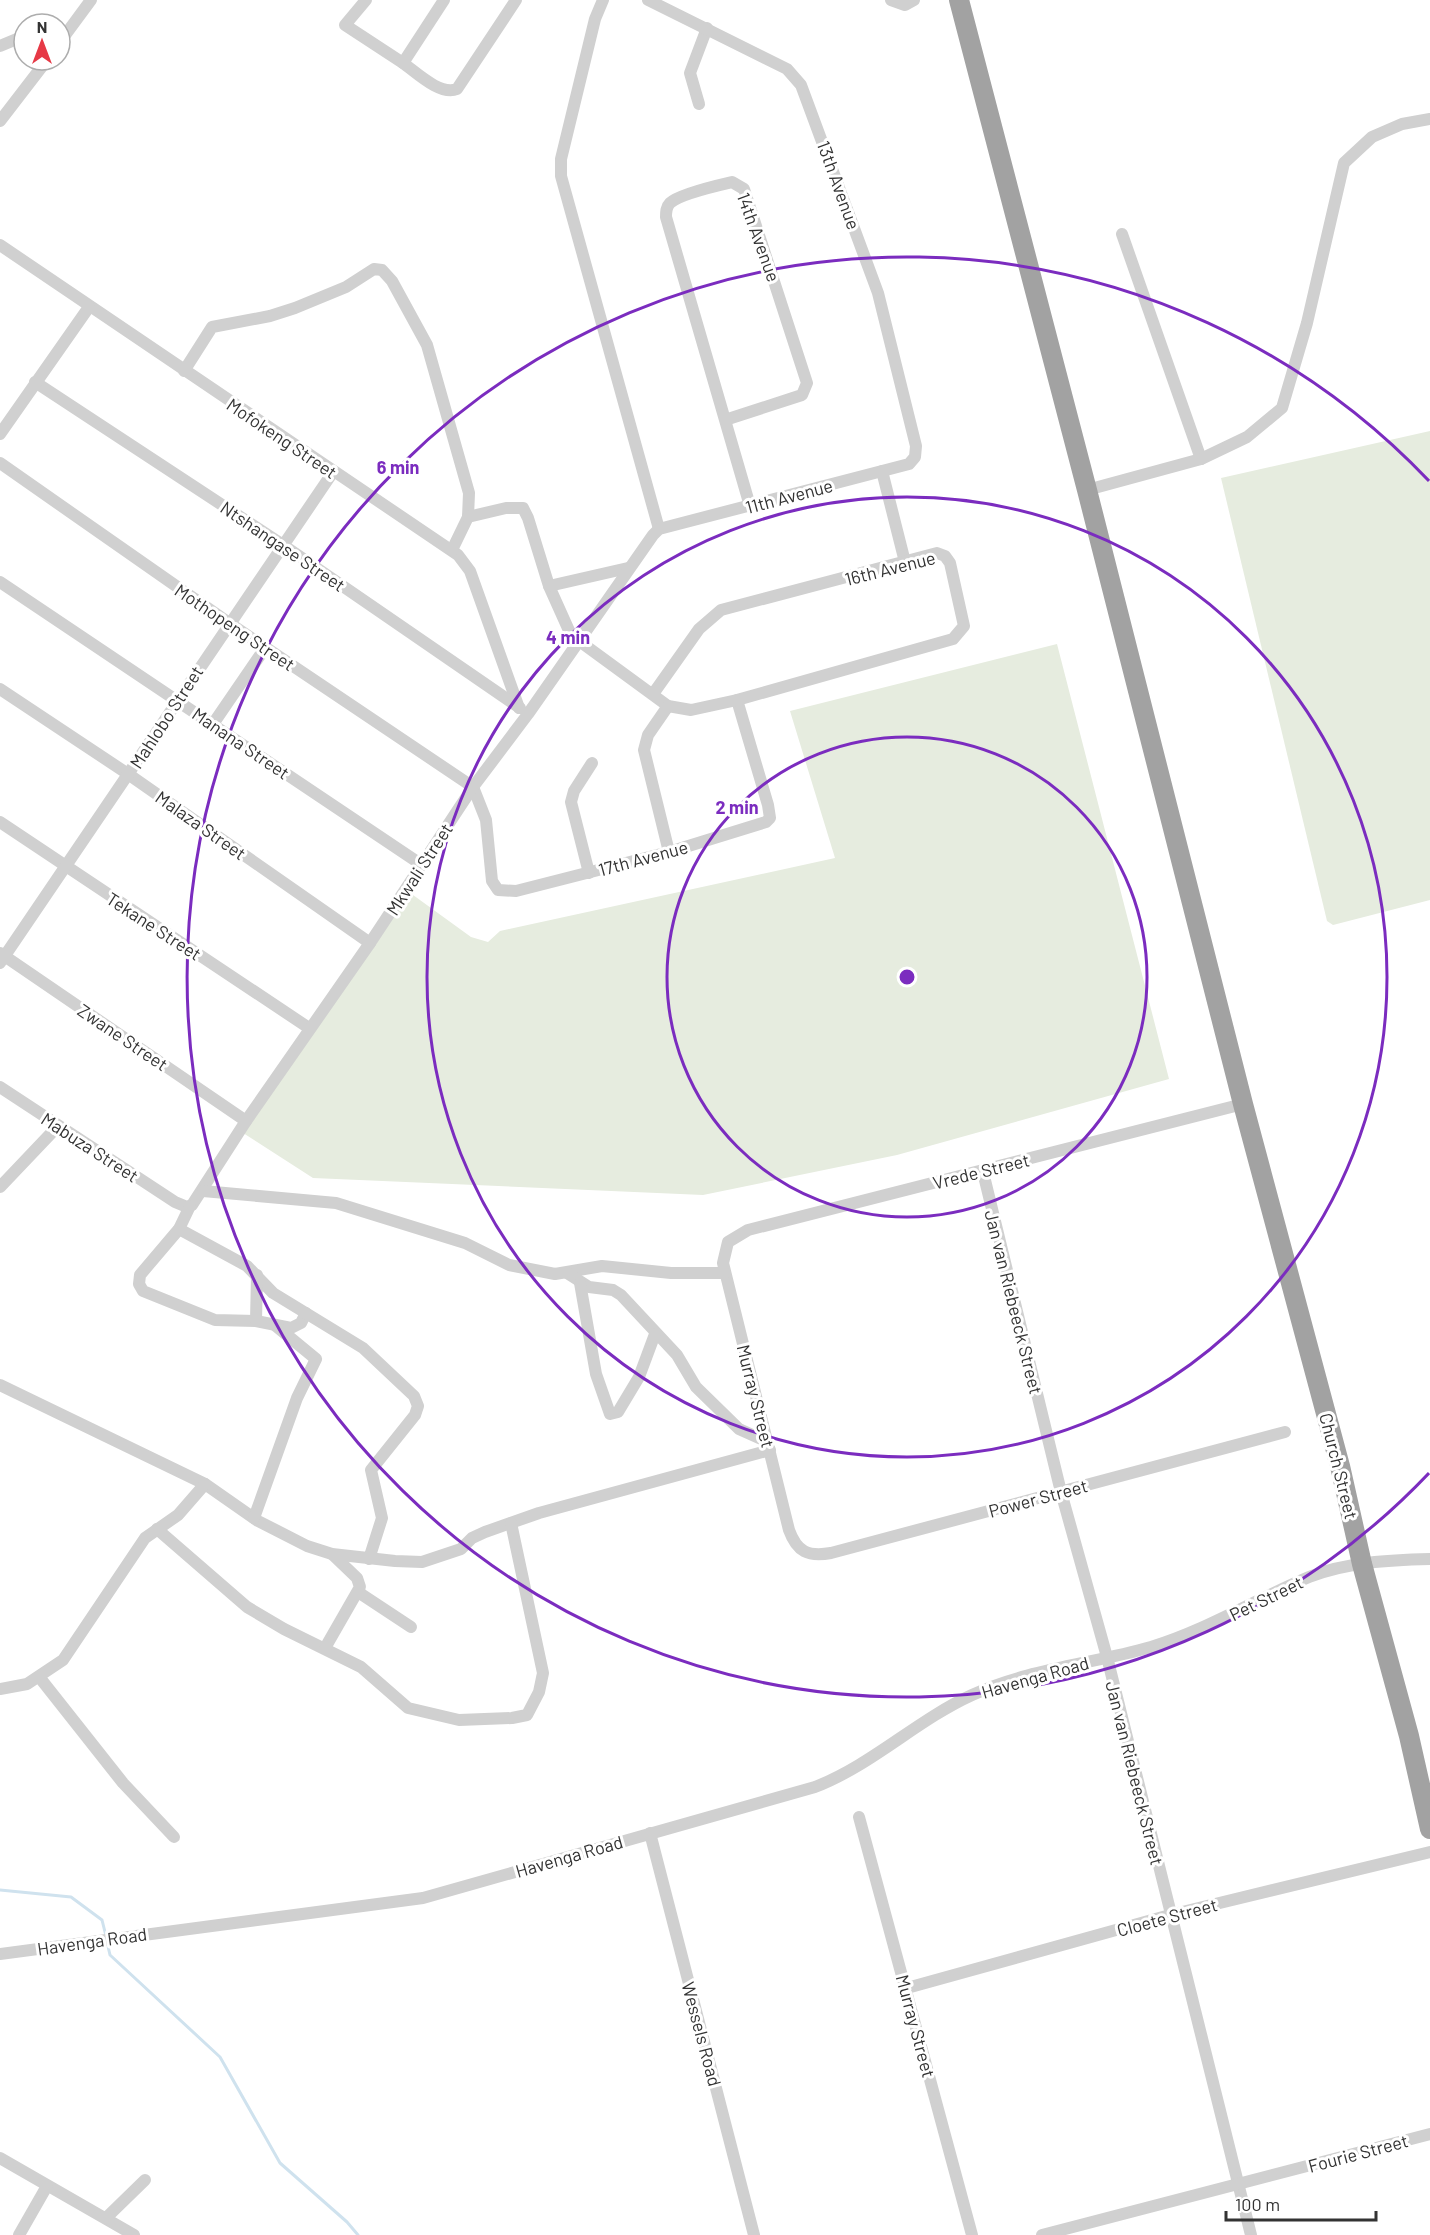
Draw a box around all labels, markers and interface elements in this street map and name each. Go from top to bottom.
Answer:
north arrow [12,12,72,72]
text: N [37,17,47,36]
street label: 13th Avenue [813,138,865,232]
street label: 14th Avenue [733,189,785,285]
street label: Mofokeng Street [223,393,341,483]
text: 6 min [377,456,419,478]
street label: 11th Avenue [743,474,835,518]
street label: Ntshangase Street [216,496,350,596]
street label: 16th Avenue [842,546,938,590]
street label: Mothopeng Street [171,579,299,675]
text: 4 min [546,626,590,648]
street label: Mahlobo Street [125,662,207,772]
street label: Manana Street [188,702,294,784]
street label: Malaza Street [152,786,250,864]
text: 2 min [715,796,759,818]
street label: Mkwali Street [381,819,457,919]
street label: 17th Avenue [596,835,690,881]
street label: Tekane Street [102,887,206,965]
centre of rings [897,967,917,987]
street label: Zwane Street [74,999,172,1075]
street label: Mabuza Street [37,1107,143,1187]
street label: Vrede Street [930,1148,1032,1194]
street label: Jan van Riebeeck Street [980,1208,1048,1396]
street label: Murray Street [733,1342,779,1450]
street label: Church Street [1315,1411,1363,1521]
street label: Power Street [986,1474,1090,1522]
street label: Pet Street [1226,1571,1306,1625]
street label: Havenga Road [979,1651,1091,1703]
street label: Jan van Riebeeck Street [1101,1679,1169,1867]
street label: Havenga Road [513,1830,625,1882]
street label: Cloete Street [1114,1893,1220,1941]
street label: Havenga Road [36,1922,148,1960]
street label: Murray Street [892,1972,940,2080]
street label: Wessels Road [678,1979,726,2089]
street label: Fourie Street [1306,2129,1410,2177]
scale bar [1226,2184,1376,2222]
text: 100 m [1235,2193,1280,2215]

